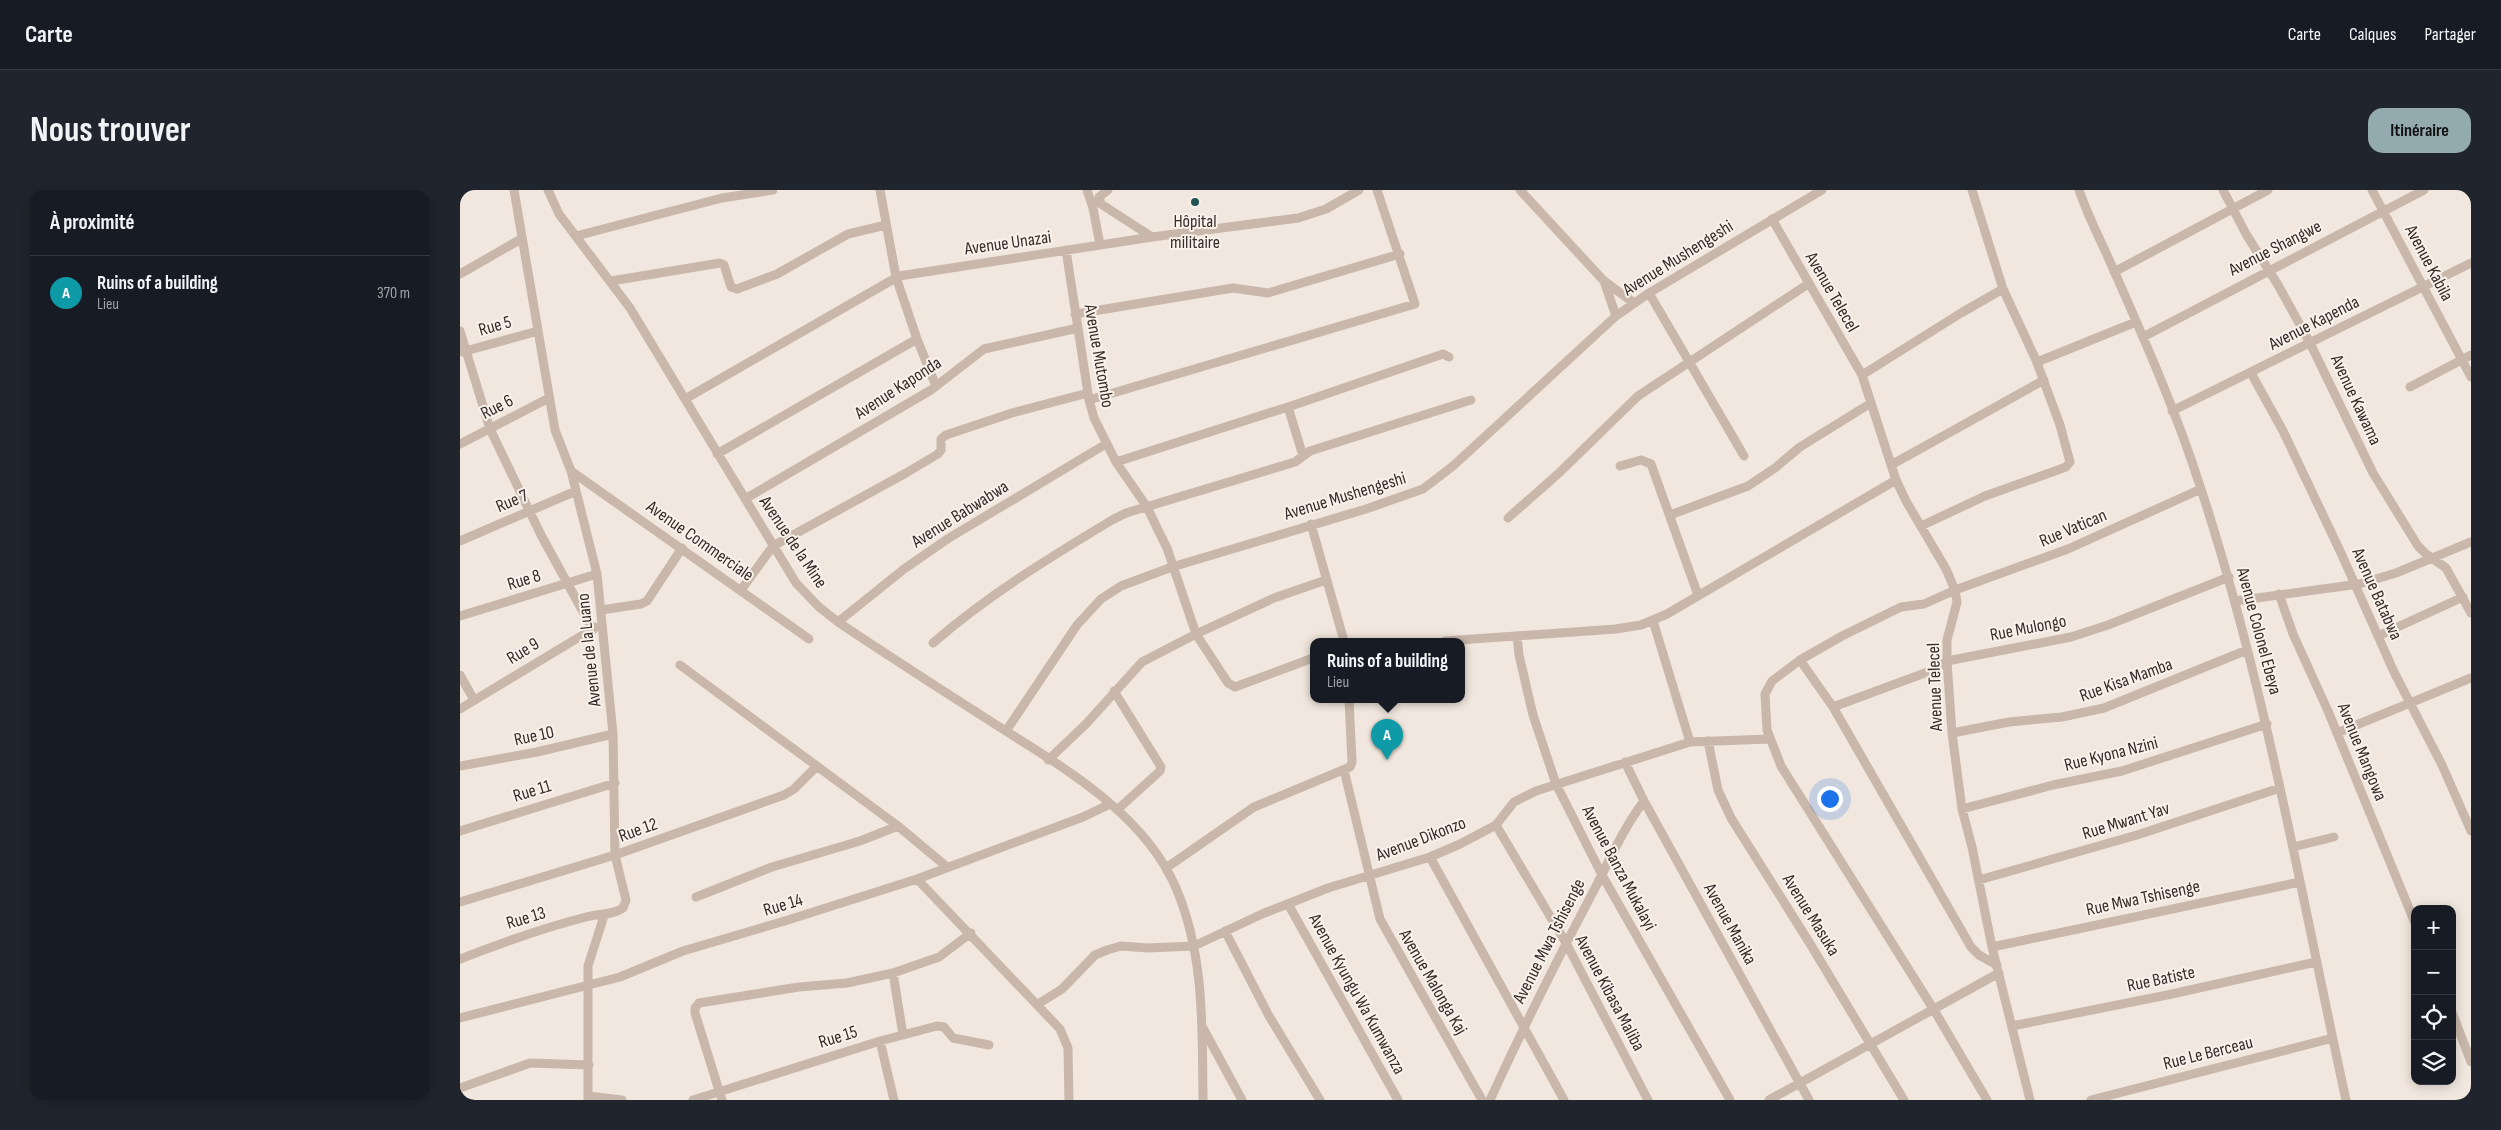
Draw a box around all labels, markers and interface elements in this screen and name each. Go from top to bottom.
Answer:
text: Carte [25,20,73,49]
text: Carte [2288,24,2321,45]
text: Calques [2349,24,2396,45]
text: Partager [2424,24,2476,45]
button: Itinéraire [2368,108,2471,153]
text: Nous trouver [30,109,191,152]
marker: Hôpital militaire [1189,196,1201,208]
text: À proximité [50,210,135,235]
place label: Hôpital militaire [1170,211,1220,253]
street label: Avenue Mushengeshi [1618,216,1737,301]
street label: Avenue Shangwe [2224,216,2325,281]
street label: Avenue Kabila [2400,221,2458,305]
street label: Avenue Unazai [962,227,1053,260]
street label: Avenue Telecel [1800,248,1863,336]
text: Ruins of a building [97,272,218,295]
text: A [62,284,70,303]
text: 370 m [377,284,410,303]
street label: Avenue Kapenda [2264,291,2363,355]
text: Lieu [97,295,119,314]
street label: Avenue Mutombo [1079,302,1118,409]
street label: Rue 5 [476,311,514,341]
street label: Avenue Kawama [2326,351,2386,448]
street label: Avenue Kaponda [850,352,945,424]
street label: Rue 6 [477,390,517,424]
street label: Avenue Mushengeshi [1281,468,1408,525]
street label: Avenue Babwabwa [907,476,1012,553]
street label: Rue 7 [493,485,532,517]
street label: Avenue de la Mine [754,491,832,592]
street label: Avenue Commerciale [641,496,758,586]
street label: Rue Vatican [2036,504,2110,552]
street label: Avenue Batabwa [2347,544,2407,643]
street label: Avenue Colonel Ebeya [2232,564,2286,697]
street label: Rue 8 [505,565,543,595]
street label: Avenue de la Luano [573,592,606,709]
street label: Rue Mulongo [1988,610,2068,646]
street label: Rue 9 [503,633,543,669]
popup [1310,638,1465,703]
street label: Avenue Telecel [1923,642,1947,733]
text: Ruins of a building [1327,650,1448,673]
street label: Rue Kisa Mamba [2077,653,2175,706]
text: Lieu [1327,673,1349,692]
street label: Avenue Mangowa [2333,699,2391,804]
pin: A [1371,719,1403,760]
street label: Rue 10 [512,722,556,750]
street label: Rue Kyona Nzini [2062,732,2160,776]
street label: Rue 11 [510,775,554,807]
your location [1817,786,1843,812]
street label: Rue Mwant Yav [2080,798,2172,844]
street label: Avenue Banza Mukalayi [1577,801,1661,934]
street label: Avenue Dikonzo [1372,812,1469,866]
street label: Rue 12 [616,813,660,847]
street label: Avenue Masuka [1777,869,1844,960]
street label: Avenue Mwa Tshisenge [1508,875,1589,1008]
street label: Rue Mwa Tshisenge [2084,876,2202,920]
street label: Avenue Manika [1699,879,1761,968]
street label: Rue 14 [761,889,806,921]
street label: Rue 13 [504,902,548,934]
map controls [2411,905,2456,1085]
button: + [2411,905,2456,950]
street label: Avenue Kyungu Wa Kumwanza [1304,909,1410,1078]
street label: Avenue Malonga Kaj [1394,925,1472,1038]
street label: Avenue Kibasa Maliba [1570,931,1649,1055]
button: − [2411,950,2456,995]
street label: Rue Batiste [2125,962,2197,996]
button: locate [2411,995,2456,1040]
street label: Rue 15 [816,1021,860,1053]
street label: Rue Le Berceau [2161,1032,2255,1074]
button: layers [2411,1040,2456,1085]

